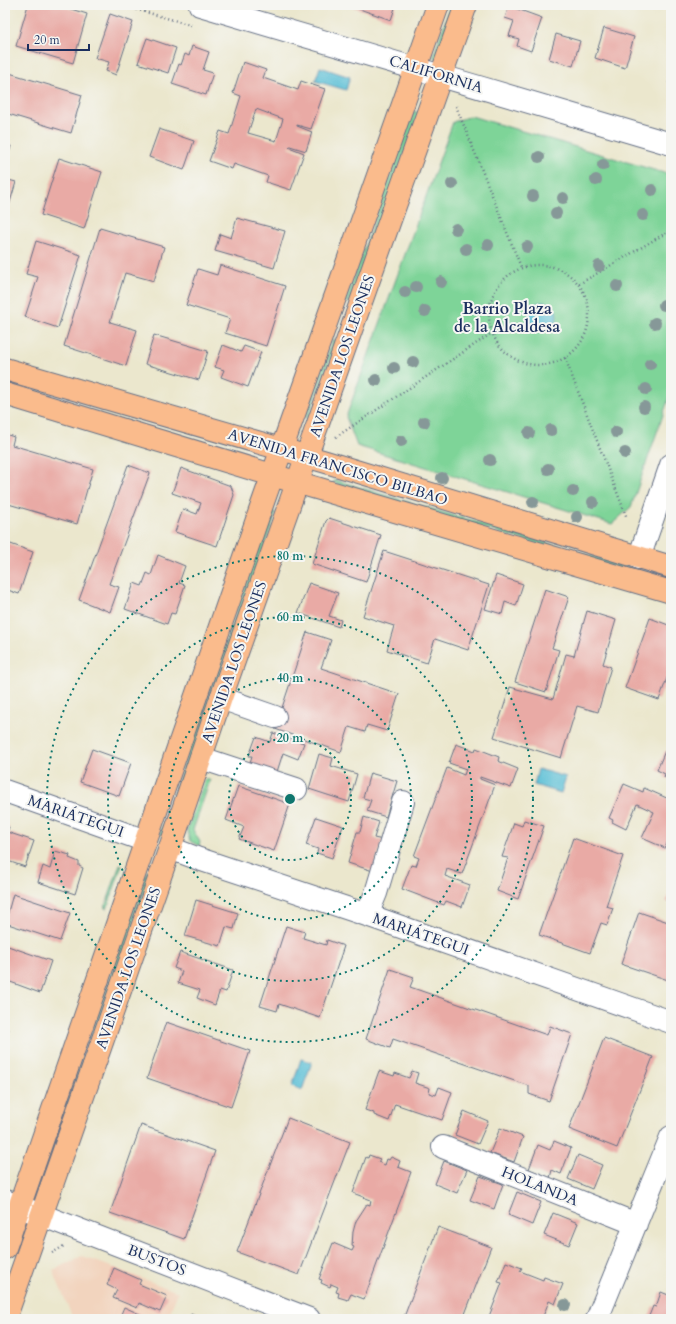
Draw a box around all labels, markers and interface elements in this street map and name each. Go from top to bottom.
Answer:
scale bar [28,26,89,52]
text: 20 m [34,32,61,48]
street label: CALIFORNIA [387,50,486,98]
street label: AVENIDA LOS LEONES [305,272,379,440]
district label: Barrio Plaza de la Alcaldesa [454,298,560,338]
street label: AVENIDA FRANCISCO BILBAO [226,424,450,510]
text: 80 m [277,548,304,564]
street label: AVENIDA LOS LEONES [197,578,271,746]
text: 60 m [277,609,304,625]
text: 40 m [277,670,304,686]
text: 20 m [277,730,304,746]
street label: MARIÁTEGUI [25,790,127,842]
centre of rings [283,792,297,806]
street label: AVENIDA LOS LEONES [91,884,165,1052]
street label: MARIÁTEGUI [370,908,472,960]
street label: HOLANDA [499,1162,582,1211]
street label: BUSTOS [125,1240,189,1280]

